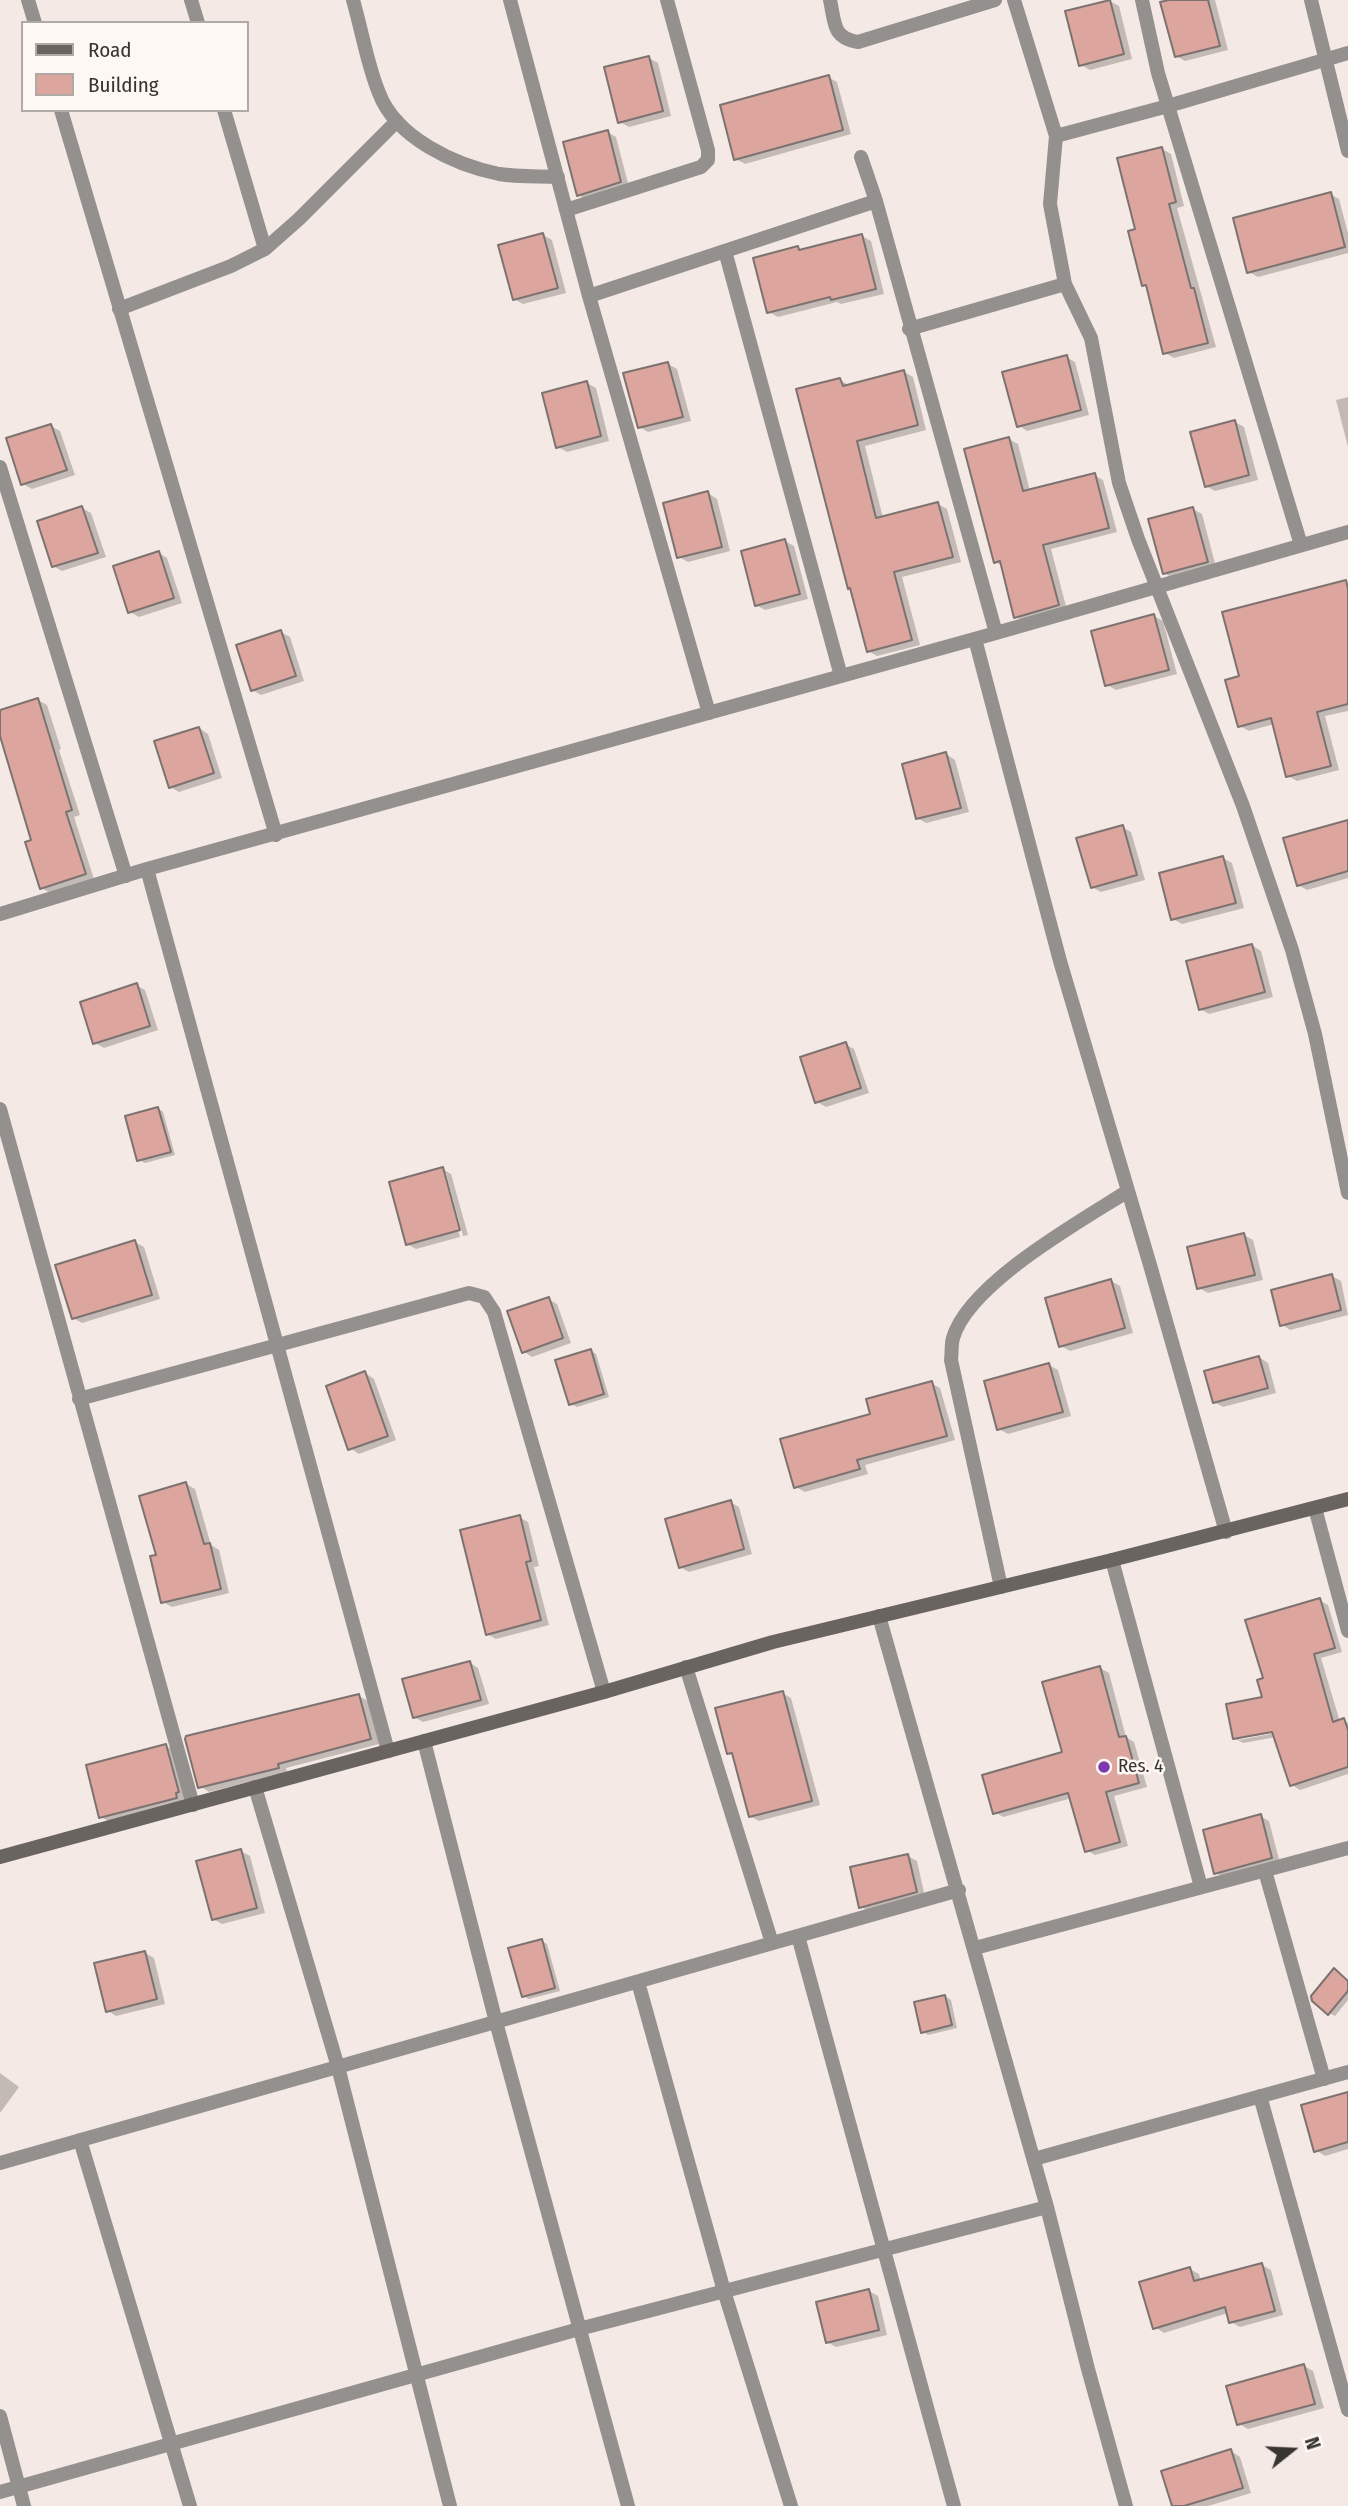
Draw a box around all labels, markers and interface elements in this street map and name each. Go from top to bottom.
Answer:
legend [21,21,248,112]
text: Road [88,37,132,63]
text: Building [88,72,159,98]
place label: Res. 4 [1118,1756,1163,1778]
marker: Res. 4 [1096,1759,1112,1775]
north arrow [1257,2415,1327,2485]
text: N [1300,2434,1325,2452]

